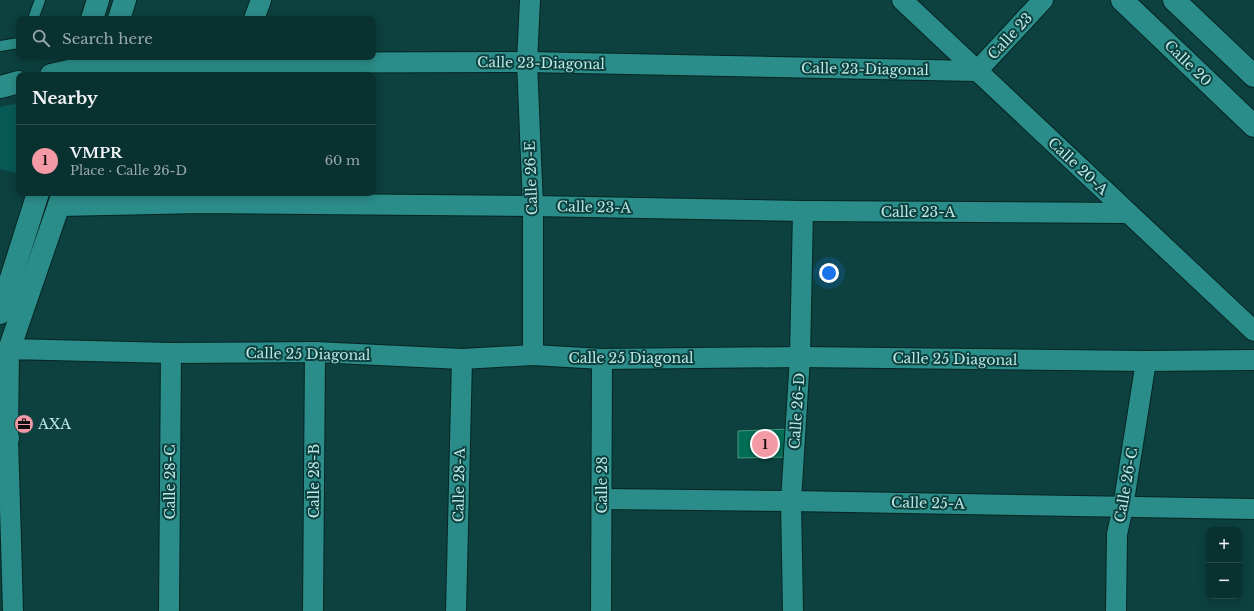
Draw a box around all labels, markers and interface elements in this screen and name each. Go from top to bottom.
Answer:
street label: Calle 23 [984,9,1036,63]
search box [16,16,376,60]
icon: search [30,27,52,49]
text: Search here [62,29,153,48]
street label: Calle 20 [1161,36,1215,90]
street label: Calle 23-Diagonal [477,53,606,73]
street label: Calle 23-Diagonal [801,59,930,79]
text: Nearby [32,88,98,109]
street label: Calle 20-A [1044,134,1112,199]
street label: Calle 26-E [521,141,541,215]
text: VMPR [70,143,122,162]
text: 1 [42,152,48,169]
text: 60 m [325,152,360,169]
text: Place · Calle 26-D [70,162,187,179]
street label: Calle 23-A [557,197,632,217]
street label: Calle 23-A [881,203,955,221]
your location [819,263,839,283]
street label: Calle 25 Diagonal [245,344,371,364]
street label: Calle 25 Diagonal [568,349,694,367]
street label: Calle 25 Diagonal [892,349,1018,369]
street label: Calle 26-D [785,372,809,450]
office icon: AXA [13,413,35,435]
place label: AXA [37,415,71,433]
pin: 1 [752,429,778,459]
street label: Calle 28-B [305,444,323,518]
street label: Calle 28-C [161,445,179,519]
street label: Calle 26-C [1111,446,1141,524]
street label: Calle 28-A [449,448,469,522]
street label: Calle 28 [593,456,611,514]
street label: Calle 25-A [891,493,965,513]
map controls [1206,527,1242,599]
button: + [1206,527,1242,563]
button: − [1206,563,1242,599]

